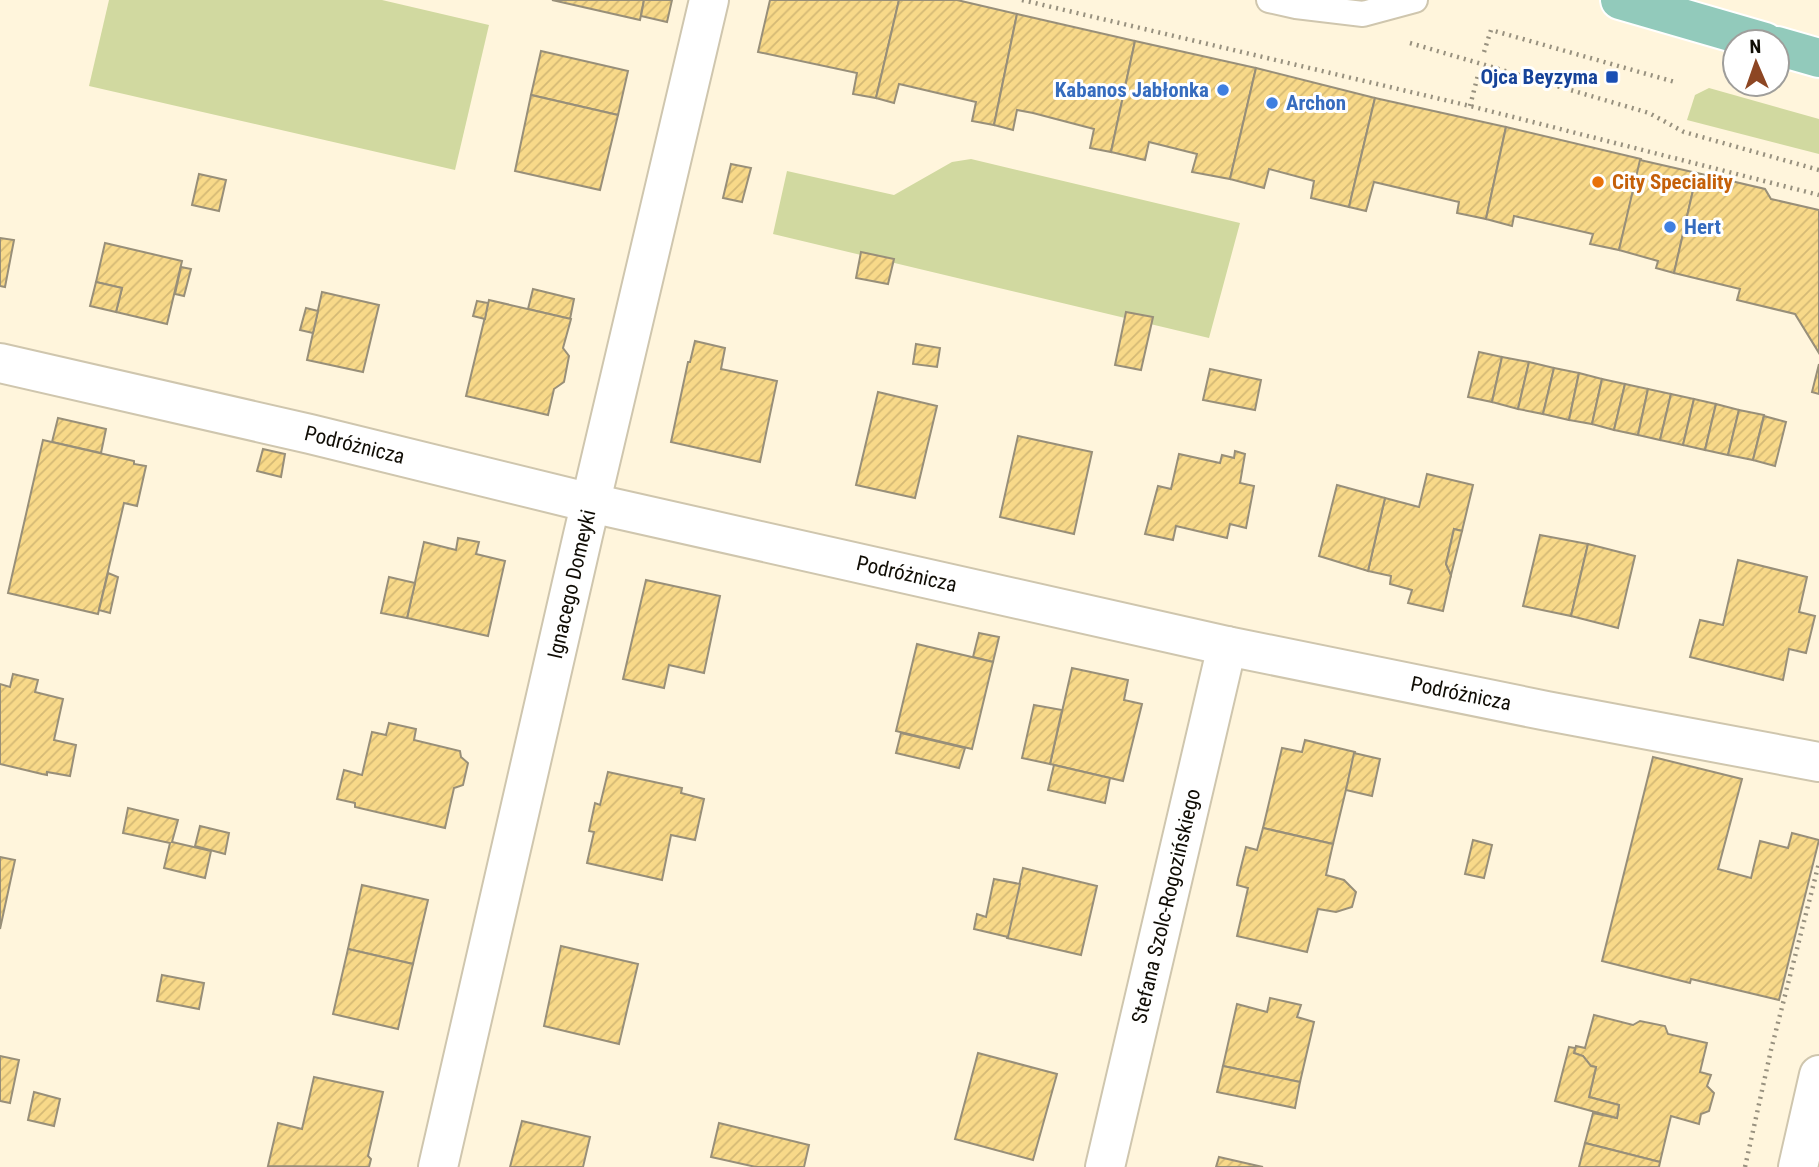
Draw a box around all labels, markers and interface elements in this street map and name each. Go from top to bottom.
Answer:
north arrow [1721,28,1791,98]
text: N [1749,35,1762,58]
place label: Ojca Beyzyma [1480,65,1598,89]
marker: Ojca Beyzyma [1604,69,1620,85]
place label: Kabanos Jabłonka [1055,78,1209,102]
marker: Kabanos Jabłonka [1215,82,1231,98]
place label: Archon [1286,91,1346,115]
marker: Archon [1264,95,1280,111]
place label: City Speciality [1612,170,1734,194]
marker: City Speciality [1590,174,1606,190]
place label: Hert [1684,215,1721,239]
marker: Hert [1662,219,1678,235]
street label: Podróżnicza [302,421,407,469]
street label: Ignacego Domeyki [543,507,601,661]
street label: Podróżnicza [854,551,959,597]
street label: Podróżnicza [1408,672,1513,715]
street label: Stefana Szolc-Rogozińskiego [1127,786,1205,1026]

